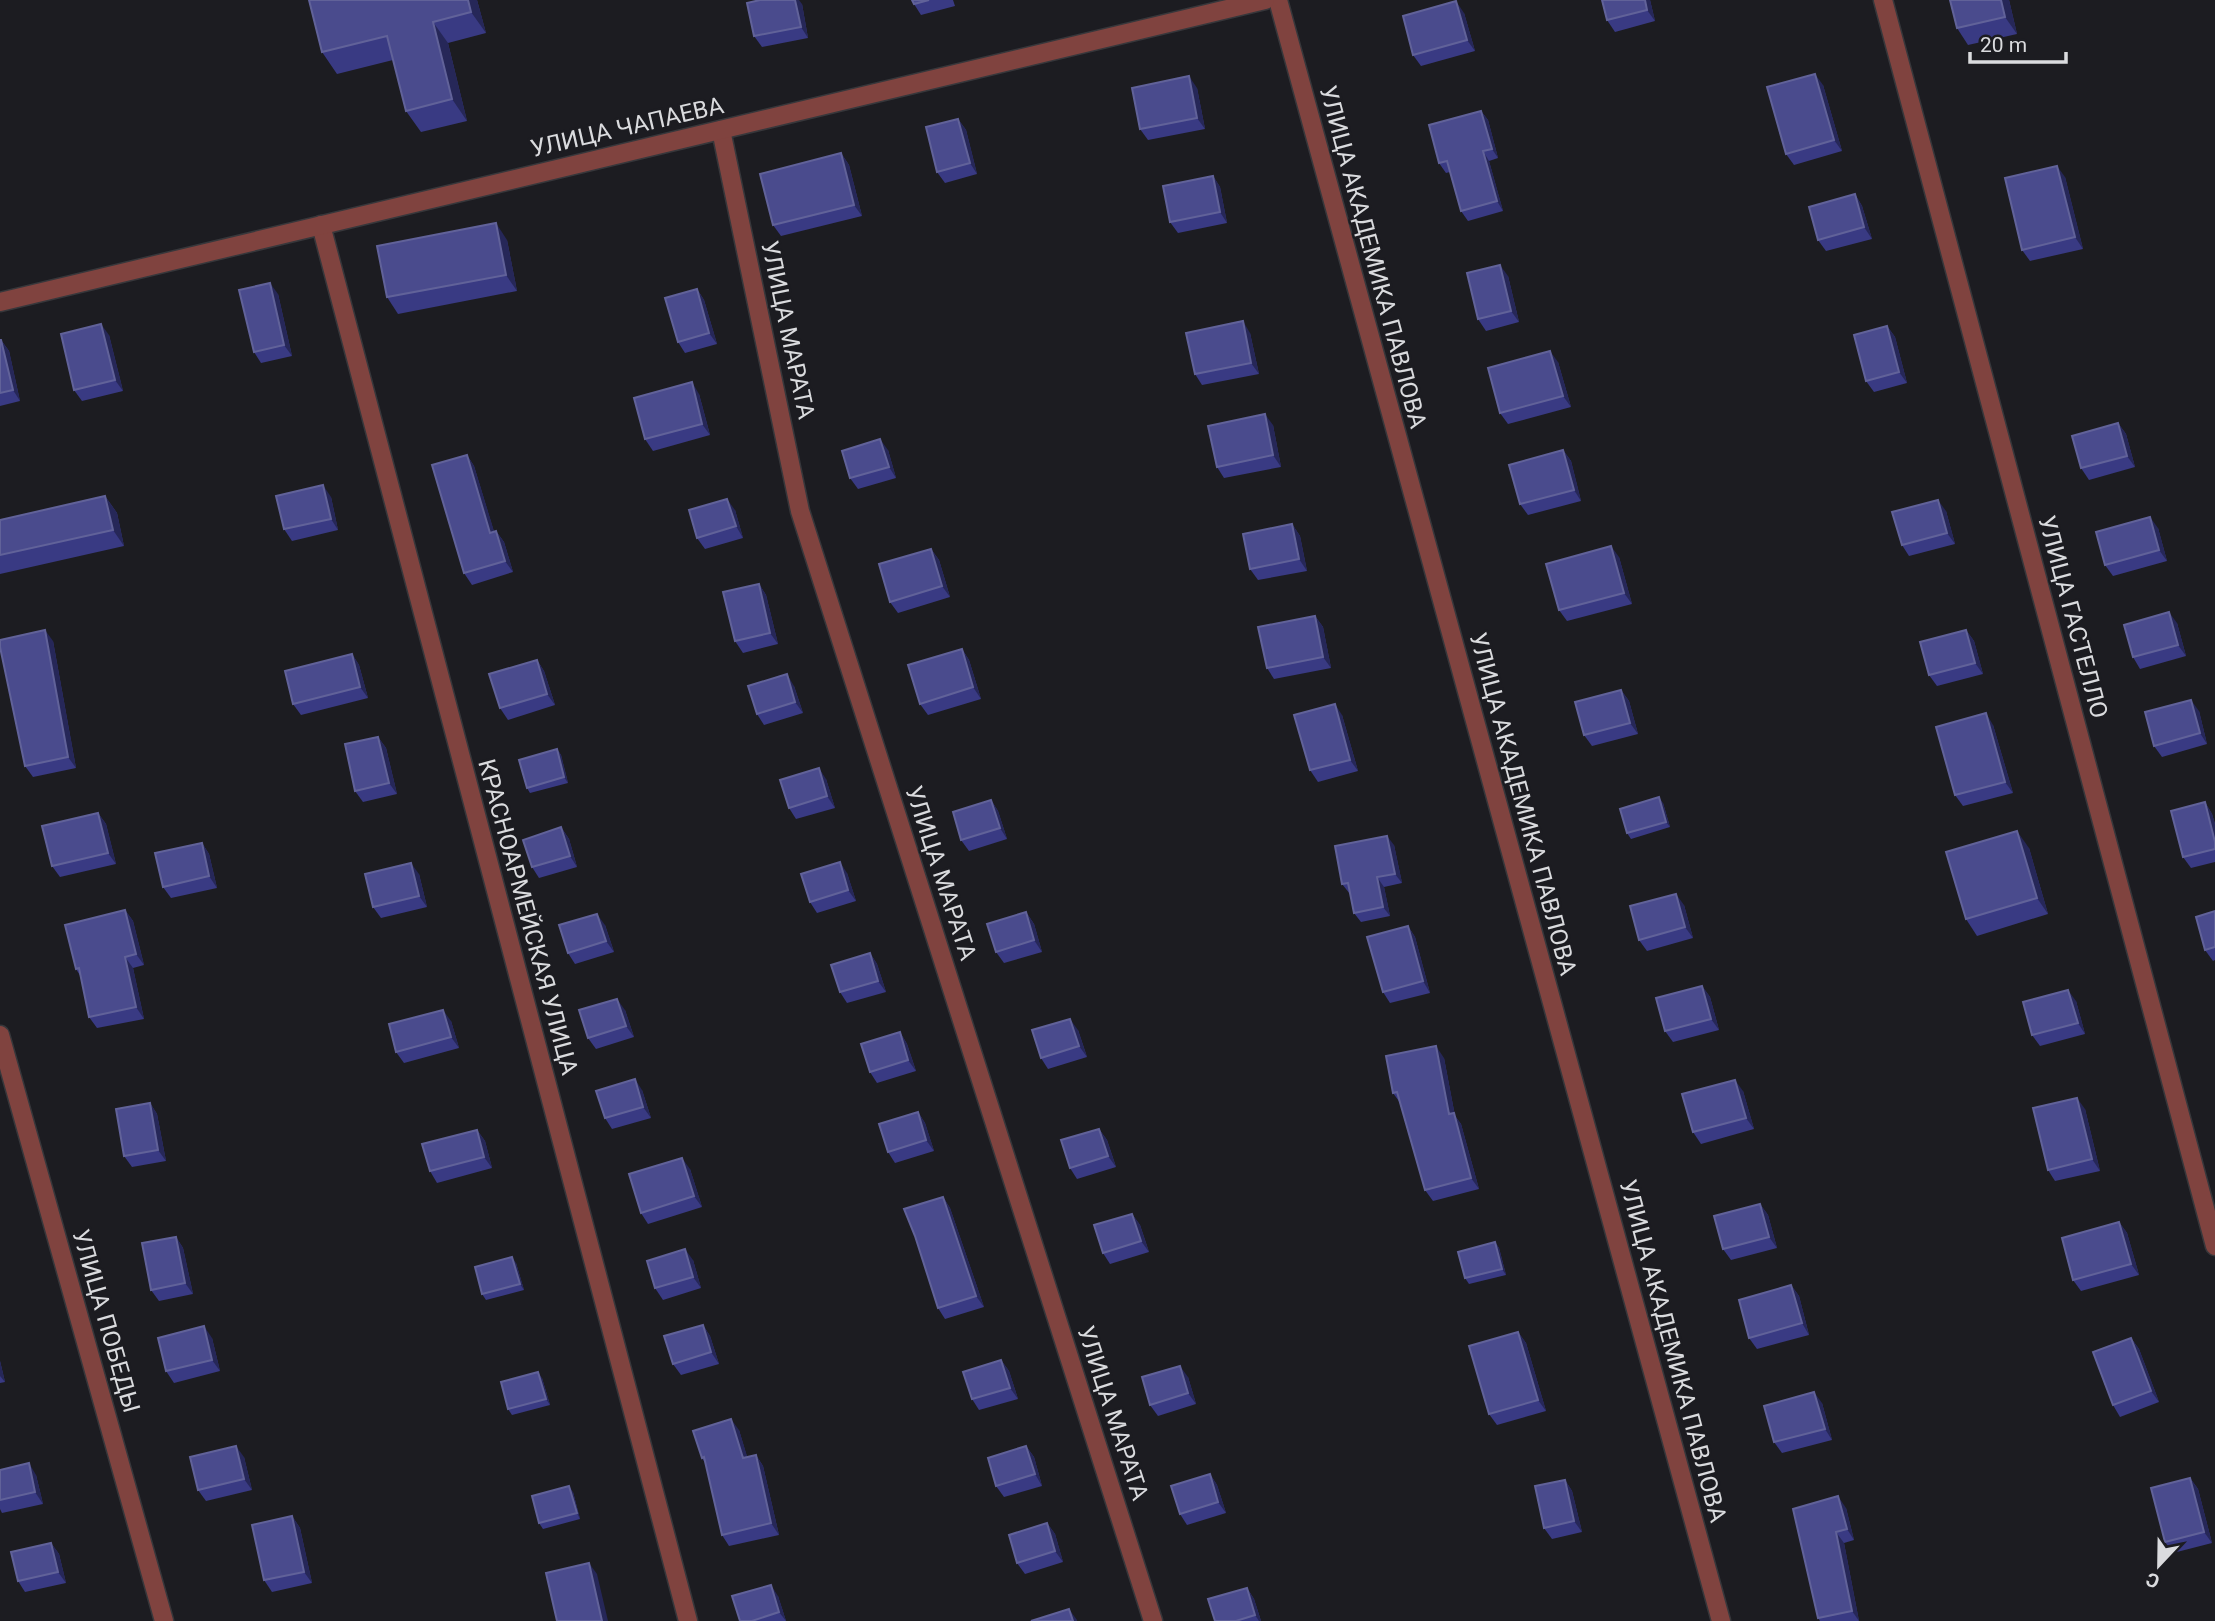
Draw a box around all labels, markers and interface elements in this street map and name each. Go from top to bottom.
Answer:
scale bar [1970,21,2066,65]
text: 20 m [1980,33,2027,57]
street label: УЛИЦА АКАДЕМИКА ПАВЛОВА [1314,83,1432,432]
street label: УЛИЦА ЧАПАЕВА [528,91,727,163]
street label: УЛИЦА МАРАТА [755,238,821,422]
street label: УЛИЦА ГАСТЕЛЛО [2032,513,2114,721]
street label: УЛИЦА АКАДЕМИКА ПАВЛОВА [1464,630,1582,979]
street label: КРАСНОАРМЕЙСКАЯ УЛИЦА [472,756,584,1078]
street label: УЛИЦА МАРАТА [900,782,982,964]
street label: УЛИЦА АКАДЕМИКА ПАВЛОВА [1614,1177,1732,1526]
street label: УЛИЦА ПОБЕДЫ [66,1226,146,1416]
street label: УЛИЦА МАРАТА [1072,1322,1154,1504]
north arrow [2124,1530,2194,1600]
text: С [2143,1567,2163,1593]

